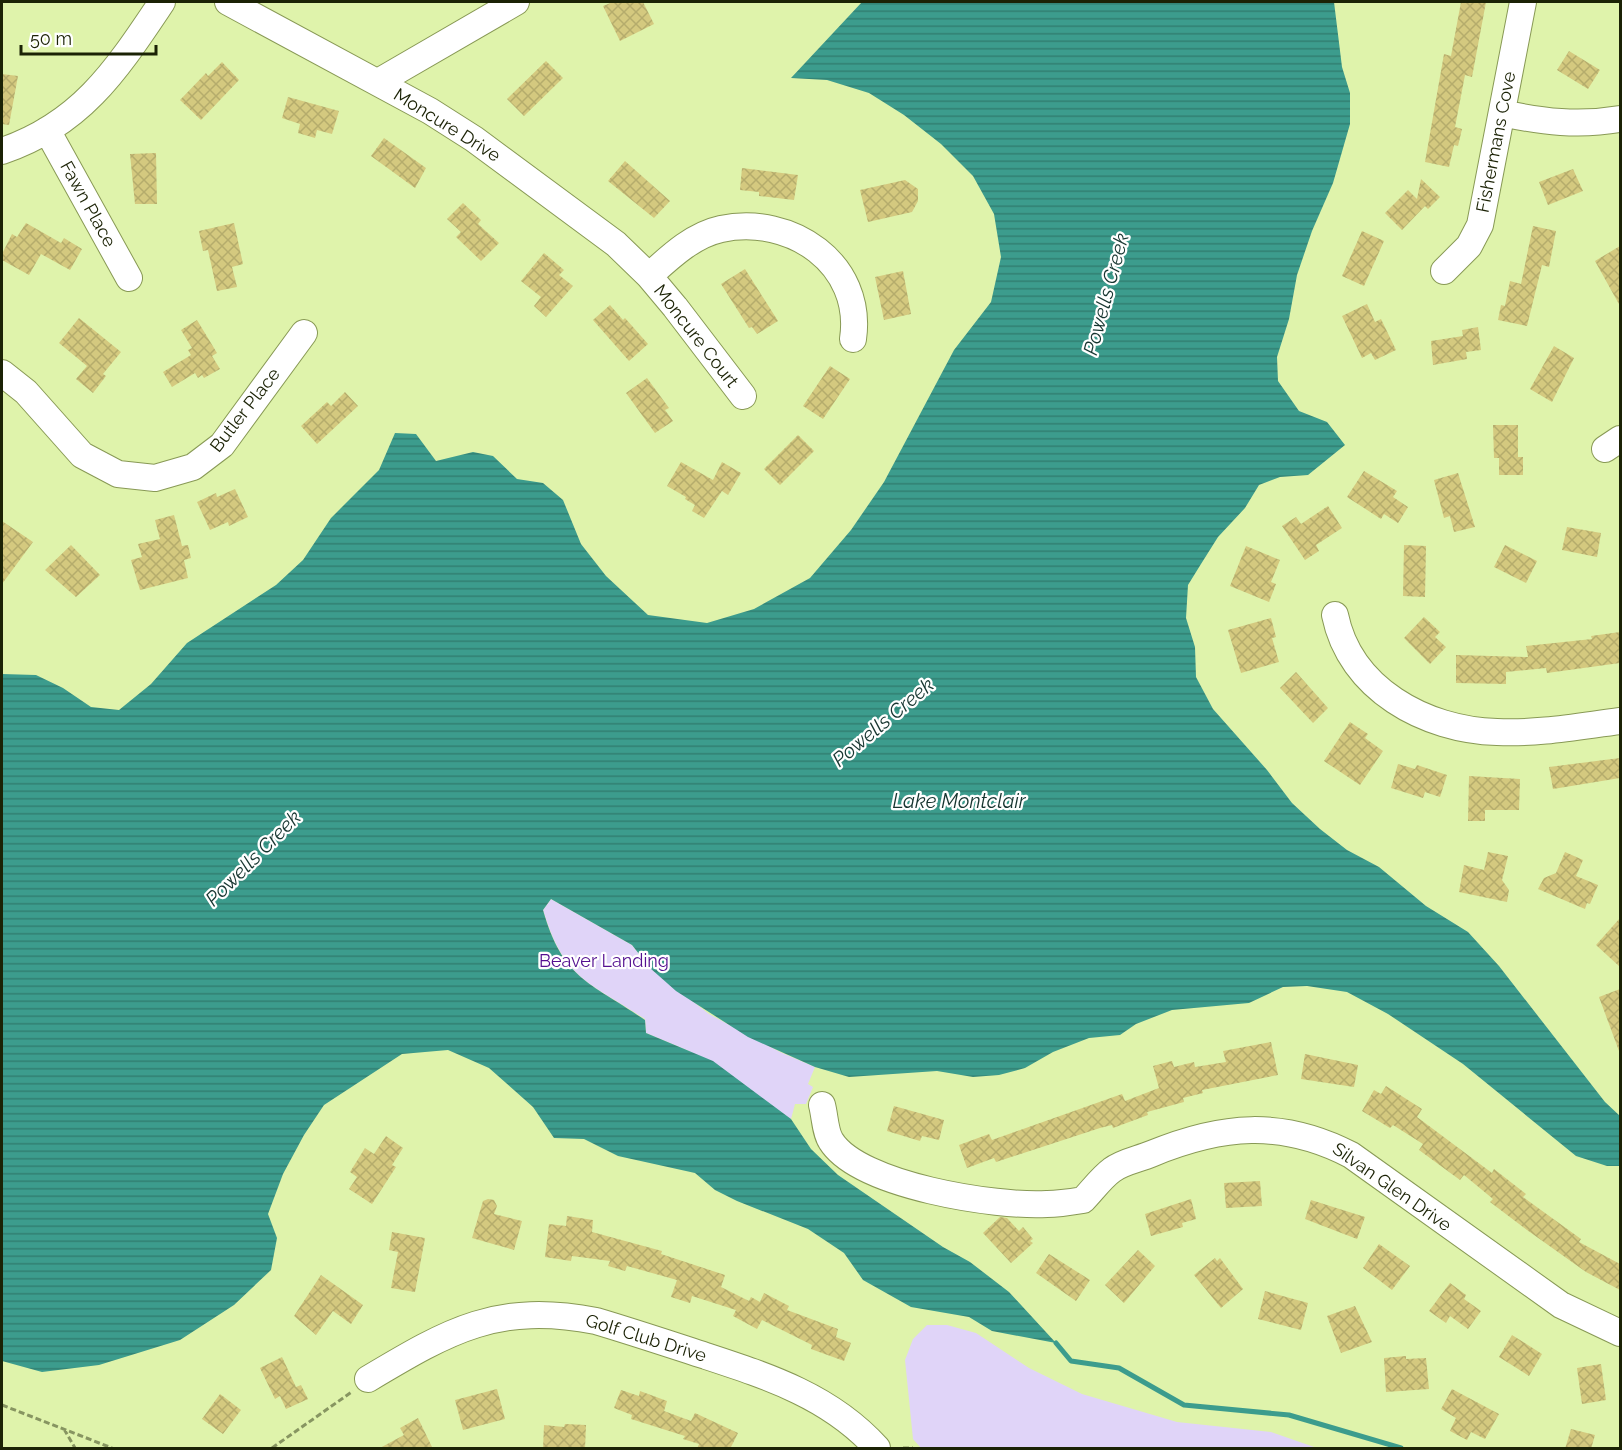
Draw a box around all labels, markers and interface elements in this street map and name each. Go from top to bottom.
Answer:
scale bar [21,18,156,56]
text: 50 m [30,28,72,49]
street label: Fishermans Cove [1472,69,1520,214]
street label: Moncure Drive [390,83,505,166]
street label: Fawn Place [56,157,121,251]
water label: Powells Creek [1078,230,1134,358]
street label: Moncure Court [650,280,743,391]
street label: Butler Place [205,363,284,456]
water label: Powells Creek [827,672,939,771]
water label: Lake Montclair [892,789,1027,813]
water label: Powells Creek [200,805,306,911]
park label: Beaver Landing [539,950,669,971]
street label: Silvan Glen Drive [1329,1138,1456,1236]
street label: Golf Club Drive [583,1309,709,1366]

